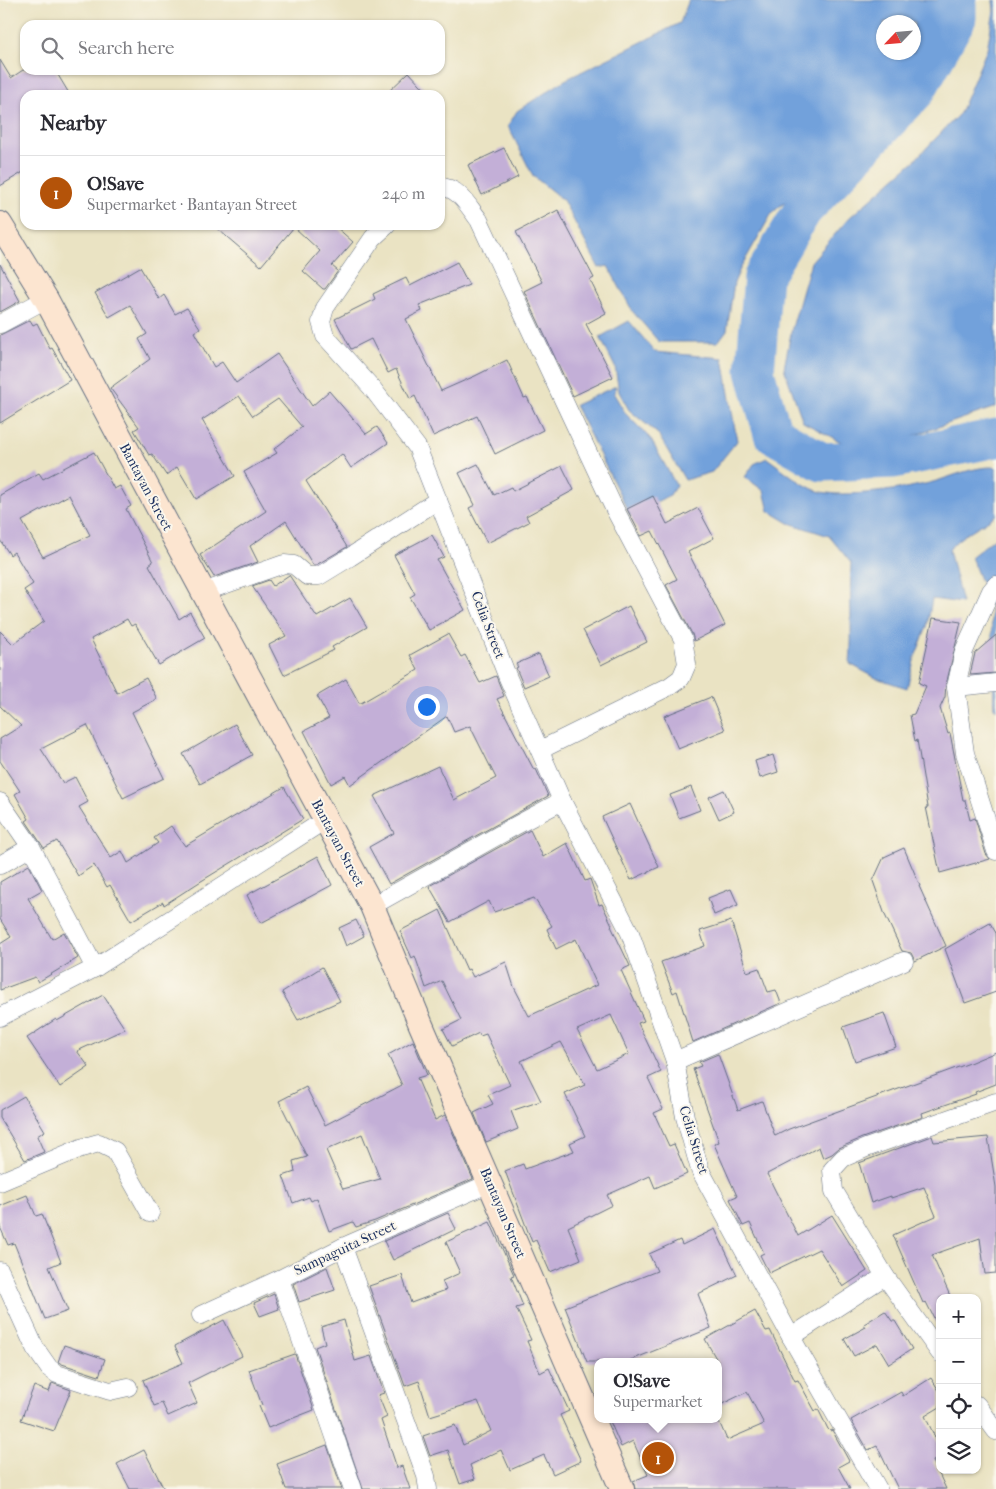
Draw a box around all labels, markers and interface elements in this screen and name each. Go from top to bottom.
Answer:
north arrow [876,15,921,60]
search box [20,20,445,75]
icon: search [38,34,66,62]
text: Search here [78,37,174,59]
text: Nearby [40,111,106,135]
text: O!Save [87,173,144,195]
text: 1 [53,184,59,203]
text: 240 m [382,184,425,203]
text: Supermarket · Bantayan Street [87,195,297,214]
street label: Bantayan Street [116,440,176,534]
street label: Celia Street [467,589,509,661]
your location [414,694,440,720]
street label: Bantayan Street [308,796,368,890]
street label: Celia Street [676,1104,712,1176]
street label: Bantayan Street [476,1165,530,1261]
street label: Sampaguita Street [291,1217,399,1279]
map controls [936,1294,981,1474]
button: + [936,1294,981,1339]
button: − [936,1339,981,1384]
popup [594,1358,722,1423]
text: O!Save [613,1370,670,1392]
button: locate [936,1384,981,1429]
text: Supermarket [613,1392,703,1411]
button: layers [936,1429,981,1474]
pin: 1 [642,1439,674,1477]

